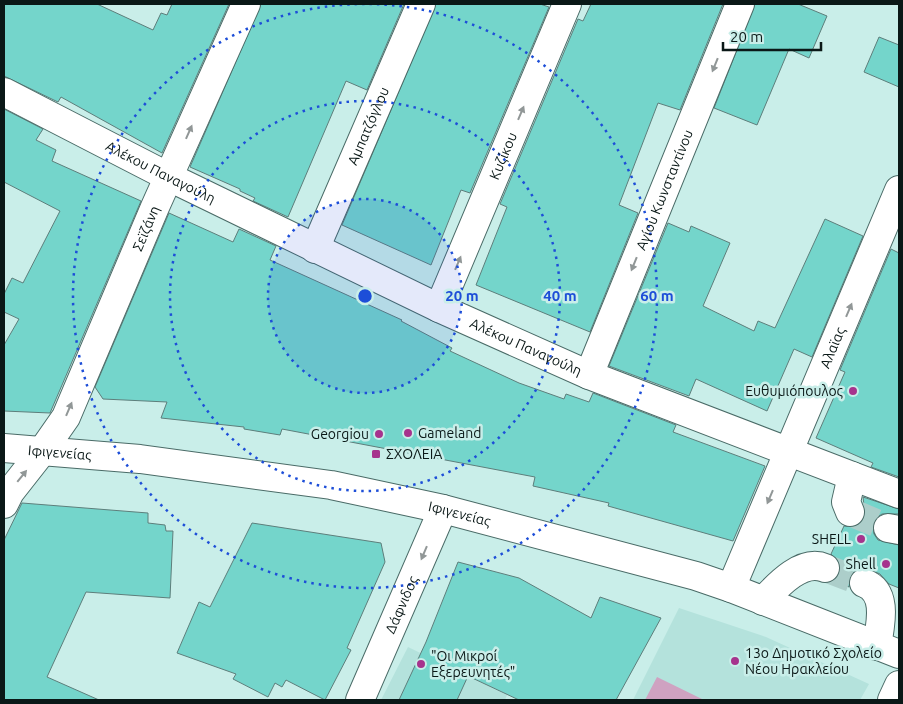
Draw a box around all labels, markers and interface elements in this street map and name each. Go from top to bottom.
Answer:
scale bar [723,20,820,52]
text: 20 m [730,28,763,45]
one-way arrow [710,58,718,72]
street label: Αμπατζόγλου [344,84,392,168]
one-way arrow [518,106,526,120]
one-way arrow [185,125,193,139]
street label: Αγίου Κωνσταντίνου [633,127,696,252]
street label: Κυζίκου [486,130,520,182]
street label: Αλέκου Παναγούλη [103,138,218,206]
street label: Σεϊζάνη [129,203,163,253]
one-way arrow [455,256,463,270]
one-way arrow [630,257,637,272]
centre of rings [356,287,374,305]
text: 20 m [445,287,479,304]
text: 40 m [543,287,577,304]
text: 60 m [640,287,674,304]
one-way arrow [845,302,853,317]
street label: Αλέκου Παναγούλη [468,315,584,379]
street label: Αλαϊας [817,324,849,371]
place label: Ευθυμιόπουλος [745,383,844,399]
marker: Ευθυμιόπουλος [847,385,859,397]
one-way arrow [66,402,74,416]
place label: Gameland [418,425,481,441]
place label: Georgiou [311,426,369,442]
marker: Gameland [402,427,414,439]
marker: Georgiou [373,428,385,440]
street label: Ιφιγενείας [27,442,93,463]
place label: ΣΧΟΛΕΙΑ [386,446,442,462]
marker: ΣΧΟΛΕΙΑ [370,448,382,460]
one-way arrow [17,470,28,483]
one-way arrow [766,490,774,504]
street label: Ιφιγενείας [427,498,493,529]
place label: SHELL [812,531,851,547]
marker: SHELL [855,533,867,545]
one-way arrow [420,546,428,561]
place label: Shell [846,556,876,572]
marker: Shell [880,558,892,570]
street label: Δάφνιδος [382,573,421,636]
place label: 13ο Δημοτικό Σχολείο Νέου Ηρακλείου [745,645,882,677]
place label: "Οι Μικροί Εξερευνητές" [431,648,515,680]
marker: 13ο Δημοτικό Σχολείο Νέου Ηρακλείου [729,655,741,667]
marker: "Οι Μικροί Εξερευνητές" [415,658,427,670]

